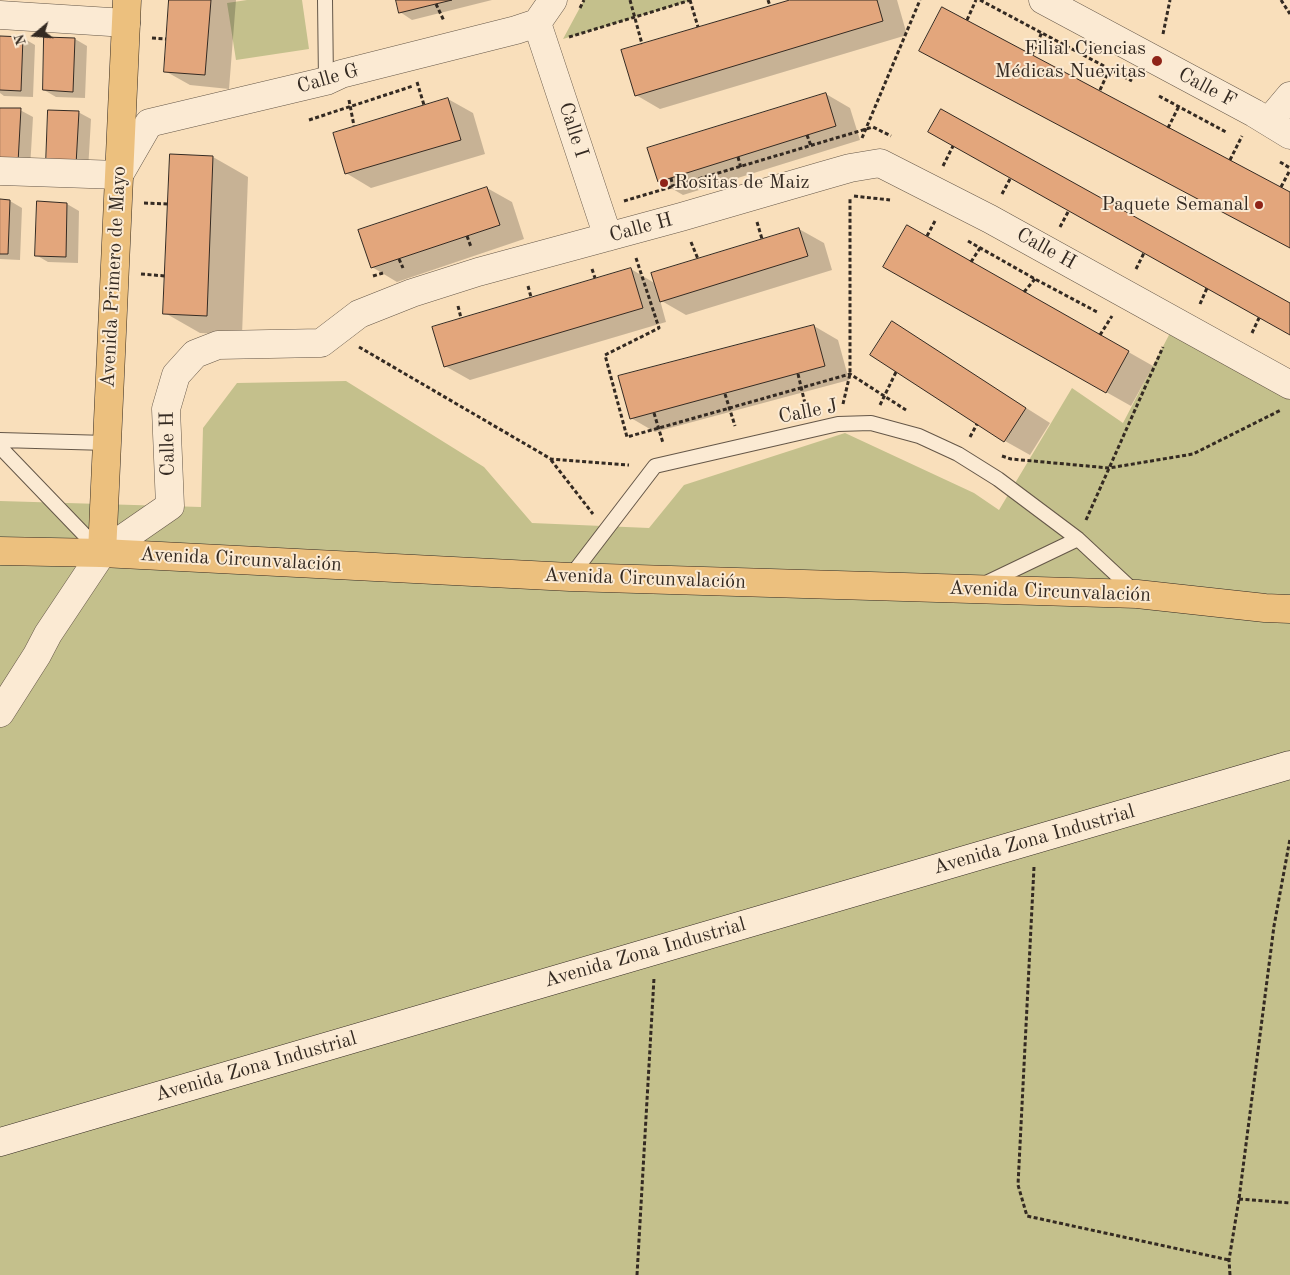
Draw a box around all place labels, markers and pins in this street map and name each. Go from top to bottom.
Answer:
place label: Filial Ciencias Médicas Nuevitas [994,37,1146,84]
marker: Filial Ciencias Médicas Nuevitas [1150,54,1164,68]
place label: Rositas de Maiz [674,171,810,195]
marker: Rositas de Maiz [658,177,670,189]
place label: Paquete Semanal [1101,193,1249,217]
marker: Paquete Semanal [1253,199,1265,211]

